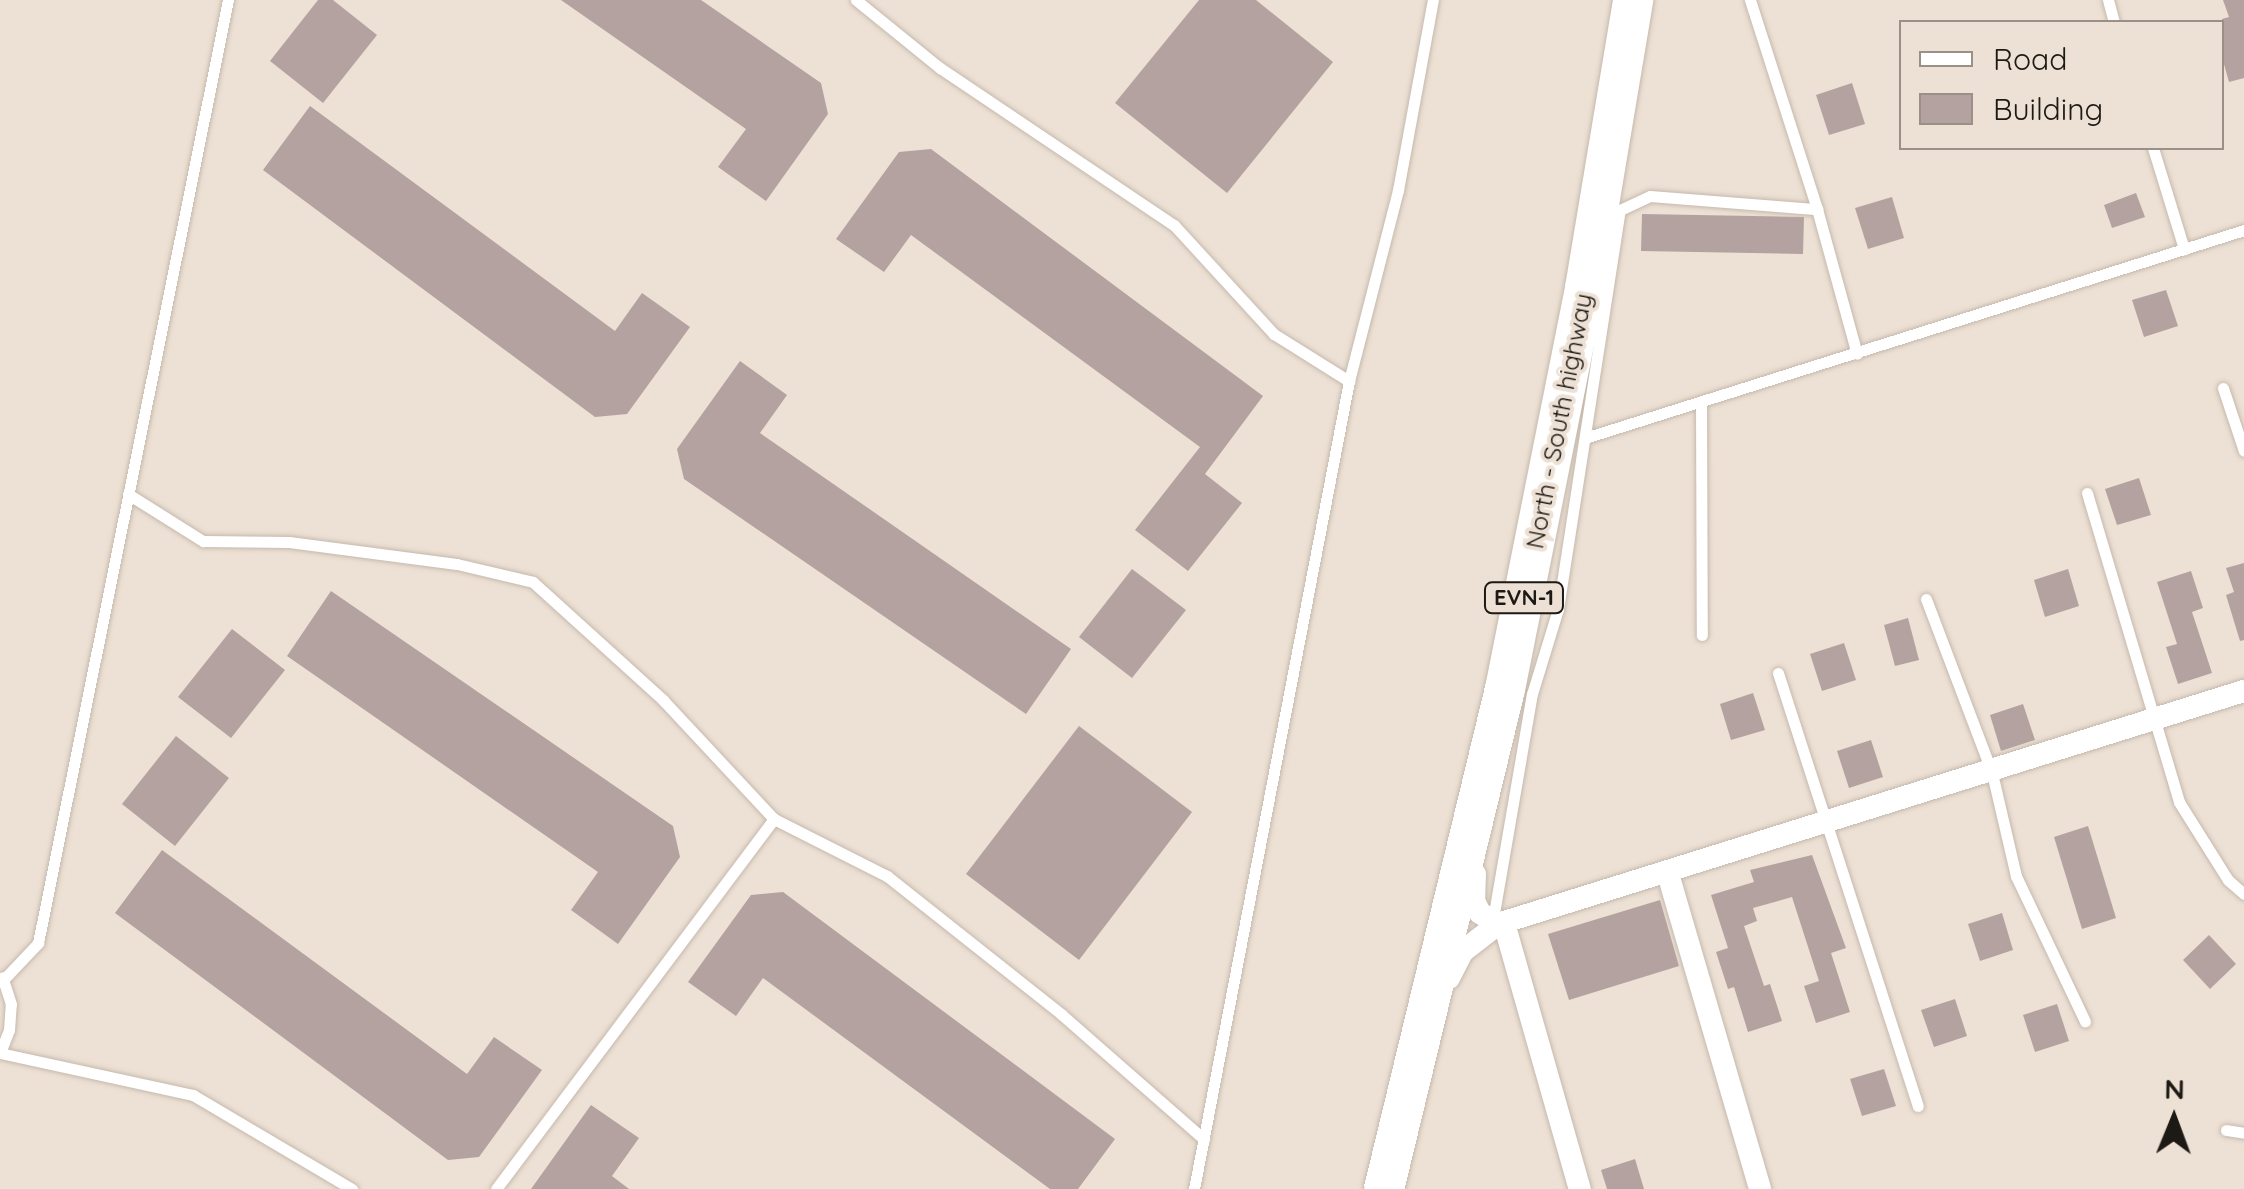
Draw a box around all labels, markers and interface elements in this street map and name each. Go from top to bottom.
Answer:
legend [1899,20,2224,150]
text: Road [1993,40,2067,78]
text: Building [1993,90,2103,128]
street label: North - South highway [1520,291,1598,551]
road number: EVN-1 [1482,581,1566,615]
north arrow [2124,1069,2224,1169]
text: N [2164,1071,2185,1106]

